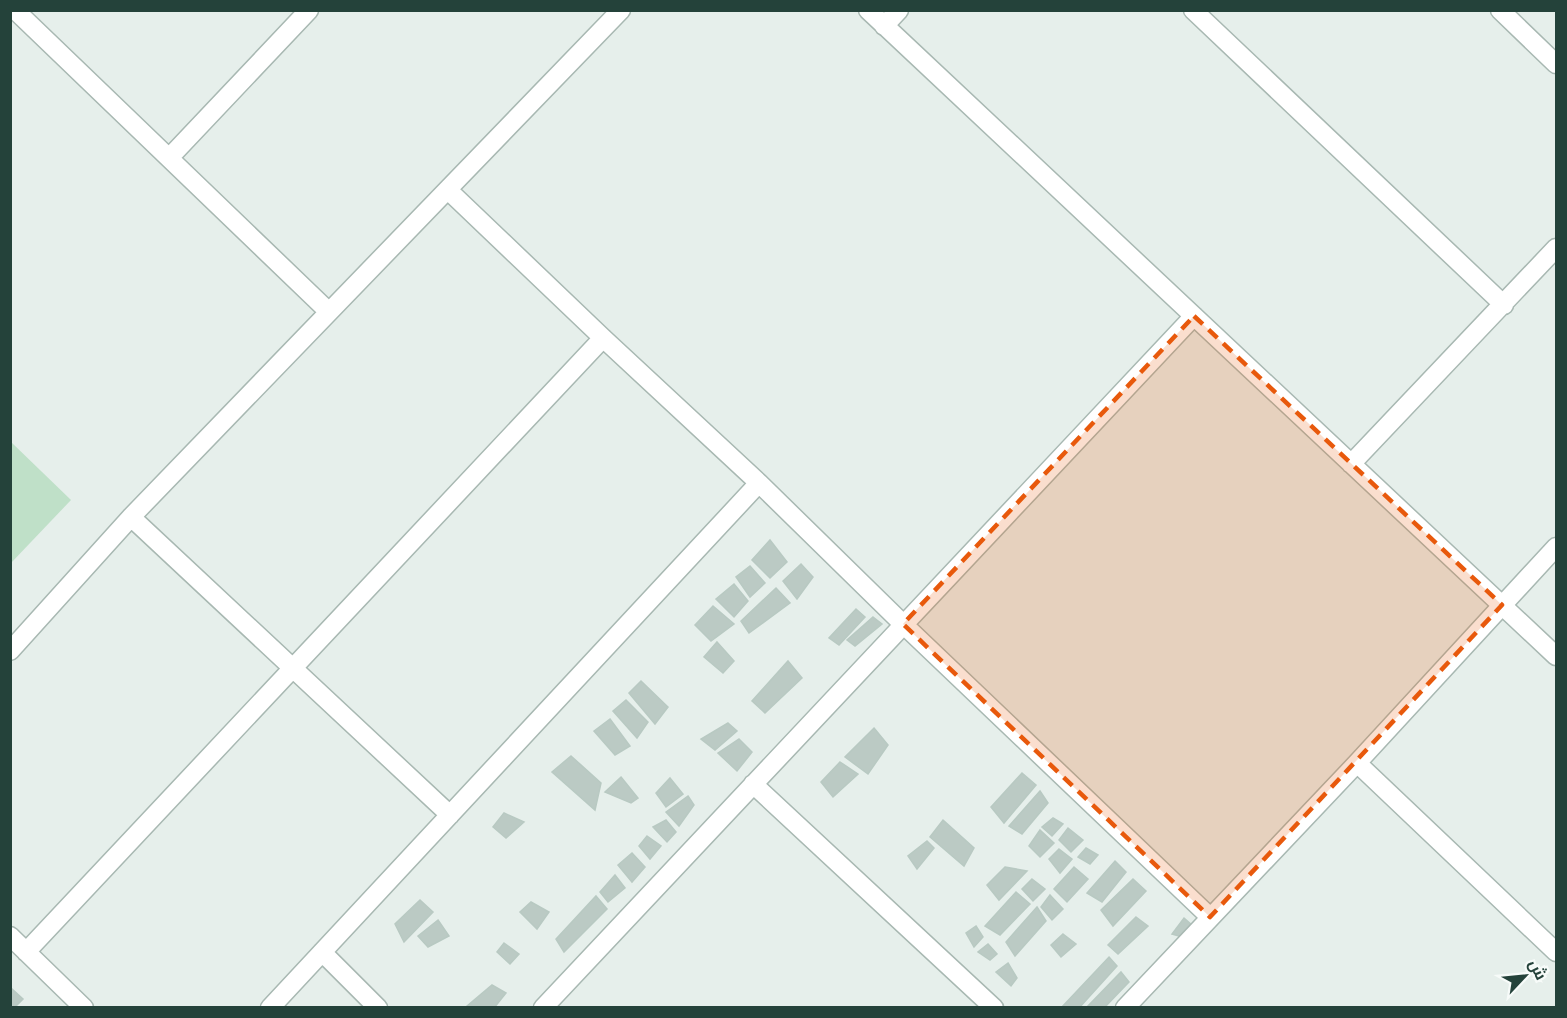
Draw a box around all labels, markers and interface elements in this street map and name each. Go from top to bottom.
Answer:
north arrow [1495,946,1555,1006]
text: ش [1525,956,1551,983]

